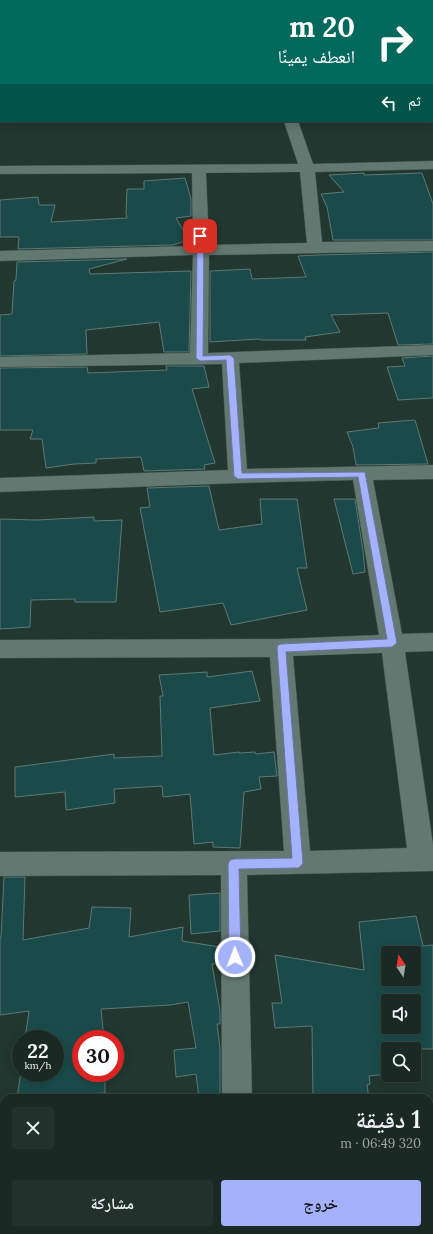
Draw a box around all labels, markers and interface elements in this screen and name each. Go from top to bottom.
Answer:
text: 20 m [289,9,355,45]
icon: right [369,16,421,68]
text: انعطف يمينًا [278,45,355,68]
text: ثم [408,91,421,110]
icon: left [378,92,400,114]
pin [183,219,217,253]
icon: arrive [189,225,211,247]
position arrow [214,936,256,978]
north arrow [381,946,421,986]
map controls [381,946,421,1082]
button: sound [381,994,421,1034]
speed limit sign: 30 [72,1030,124,1082]
text: 22 [27,1038,49,1063]
button: search [381,1042,421,1082]
text: km/h [24,1059,52,1072]
text: 1 دقيقة [355,1104,421,1135]
button: close [12,1107,54,1149]
text: 320 m · 06:49 [340,1135,421,1152]
button: مشاركة [12,1180,213,1226]
button: خروج [221,1180,421,1226]

